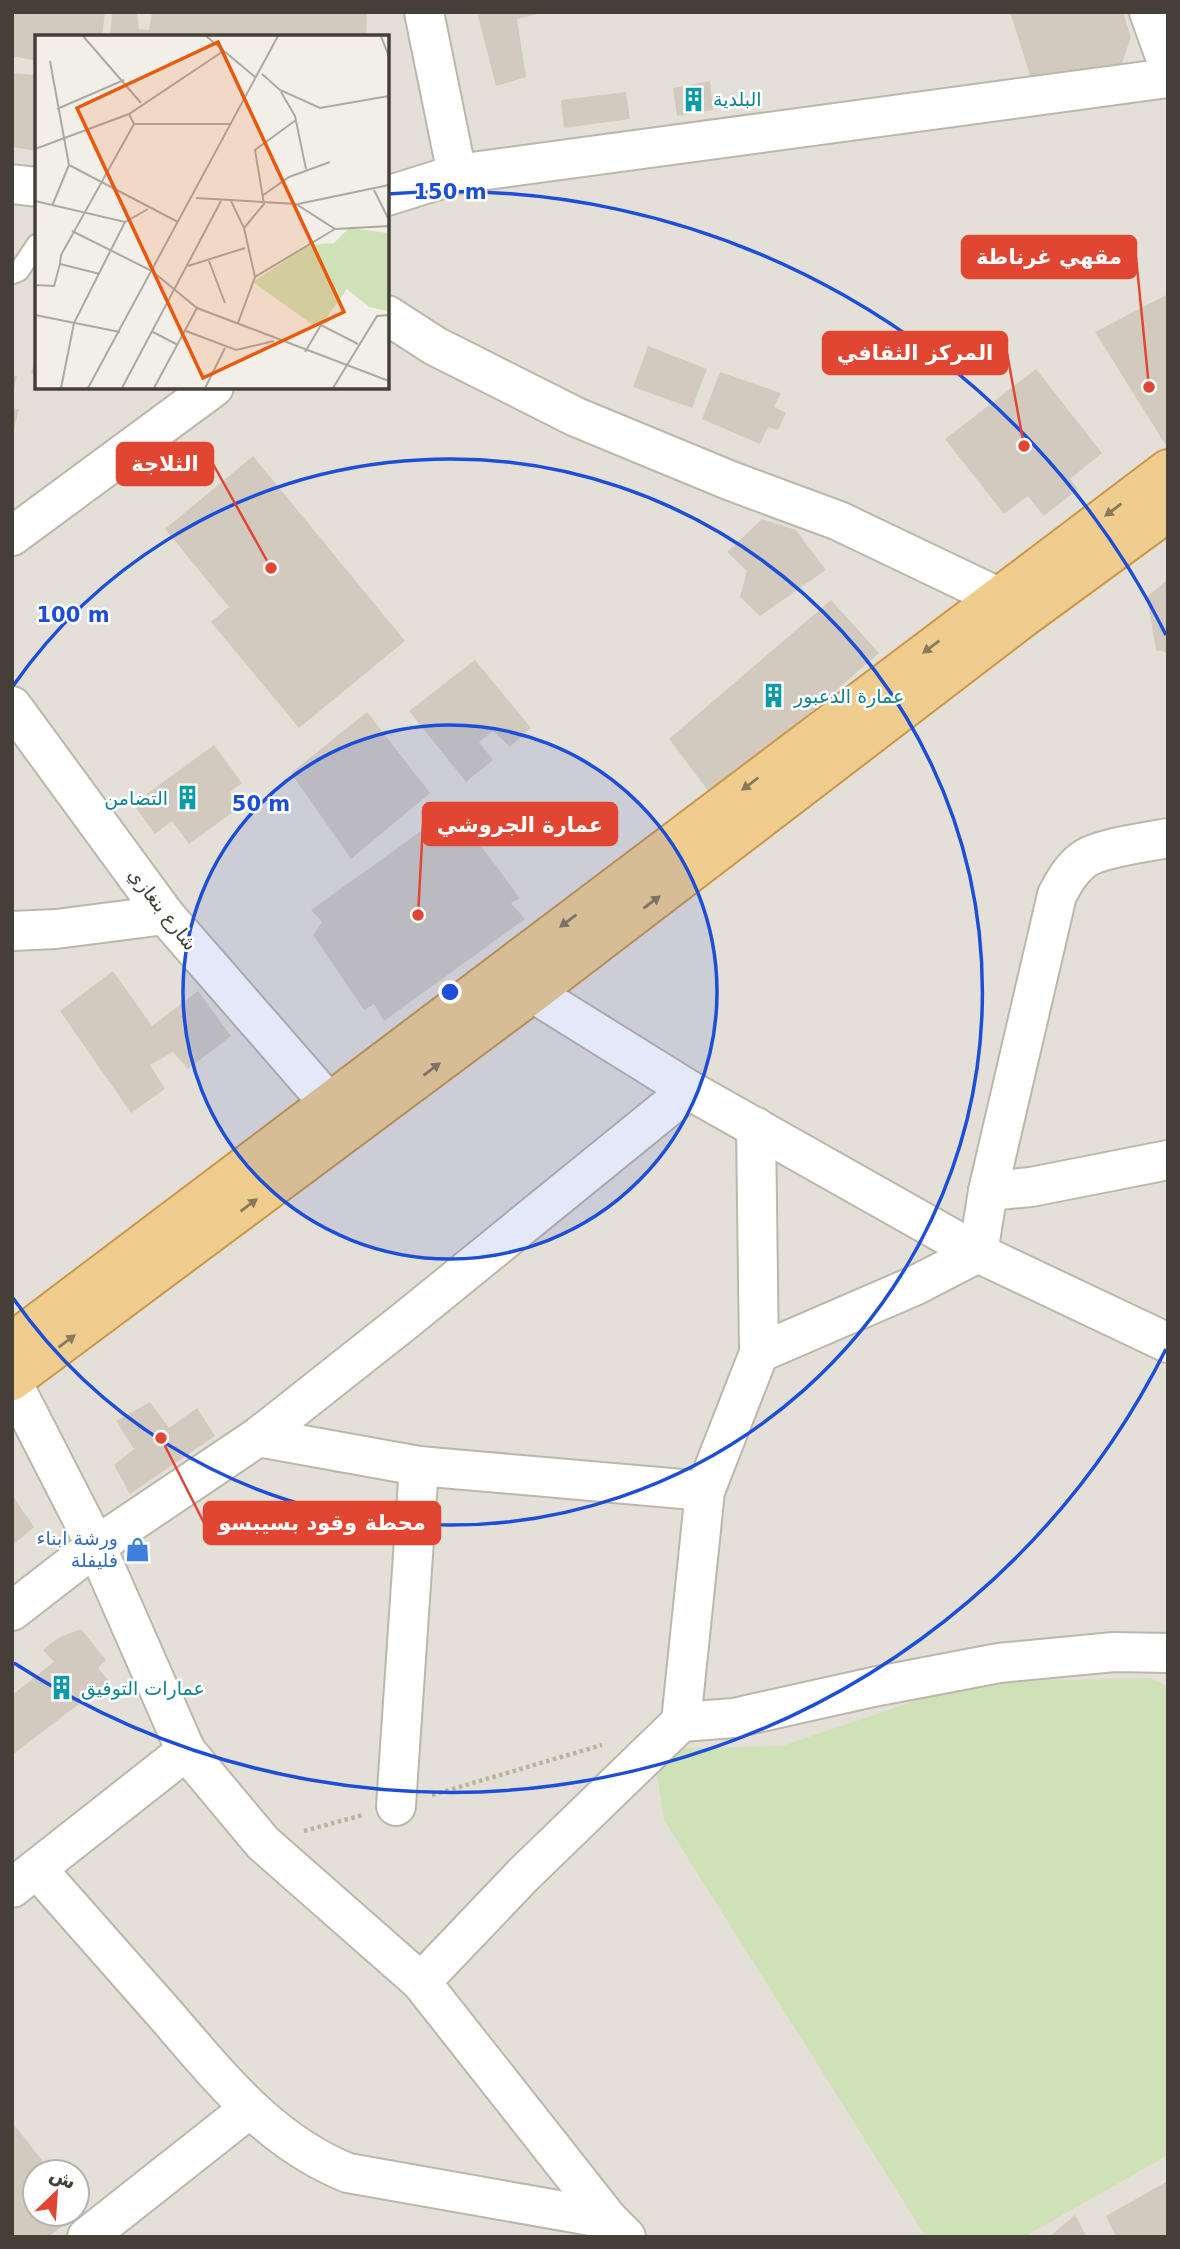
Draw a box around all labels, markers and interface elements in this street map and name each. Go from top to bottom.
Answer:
inset map [35,35,388,388]
building icon: البلدية [679,85,707,113]
place label: البلدية [713,88,762,110]
text: 150 m [413,180,487,204]
callout: مقهي غرناطة [962,236,1136,278]
text: مقهي غرناطة [976,245,1122,269]
callout: المركز الثقافي [823,332,1007,374]
text: المركز الثقافي [837,341,993,365]
callout: الثلاجة [117,443,213,485]
text: الثلاجة [131,452,199,476]
one-way arrow [1104,503,1122,517]
text: 100 m [36,603,110,627]
one-way arrow [922,640,940,654]
building icon: عمارة الدعبور [760,682,788,710]
place label: عمارة الدعبور [793,685,904,708]
one-way arrow [740,777,759,791]
building icon: التضامن [174,784,202,812]
place label: التضامن [104,787,168,810]
text: 50 m [232,792,290,816]
callout: عمارة الجروشي [423,803,617,845]
text: عمارة الجروشي [437,813,603,837]
street label: شارع بنغازي [123,863,202,955]
one-way arrow [643,894,661,909]
one-way arrow [559,914,577,928]
centre of rings [438,980,462,1004]
one-way arrow [423,1062,441,1076]
one-way arrow [240,1197,258,1212]
one-way arrow [58,1334,76,1348]
callout: محطة وقود بسيبسو [204,1502,440,1544]
text: محطة وقود بسيبسو [217,1511,426,1535]
place label: ورشة ابناء فليفلة [36,1527,118,1571]
shop icon: ورشة ابناء فليفلة [124,1535,152,1563]
building icon: عمارات التوفيق [47,1674,75,1702]
place label: عمارات التوفيق [81,1677,205,1700]
north arrow [21,2158,91,2228]
text: ش [46,2162,80,2194]

